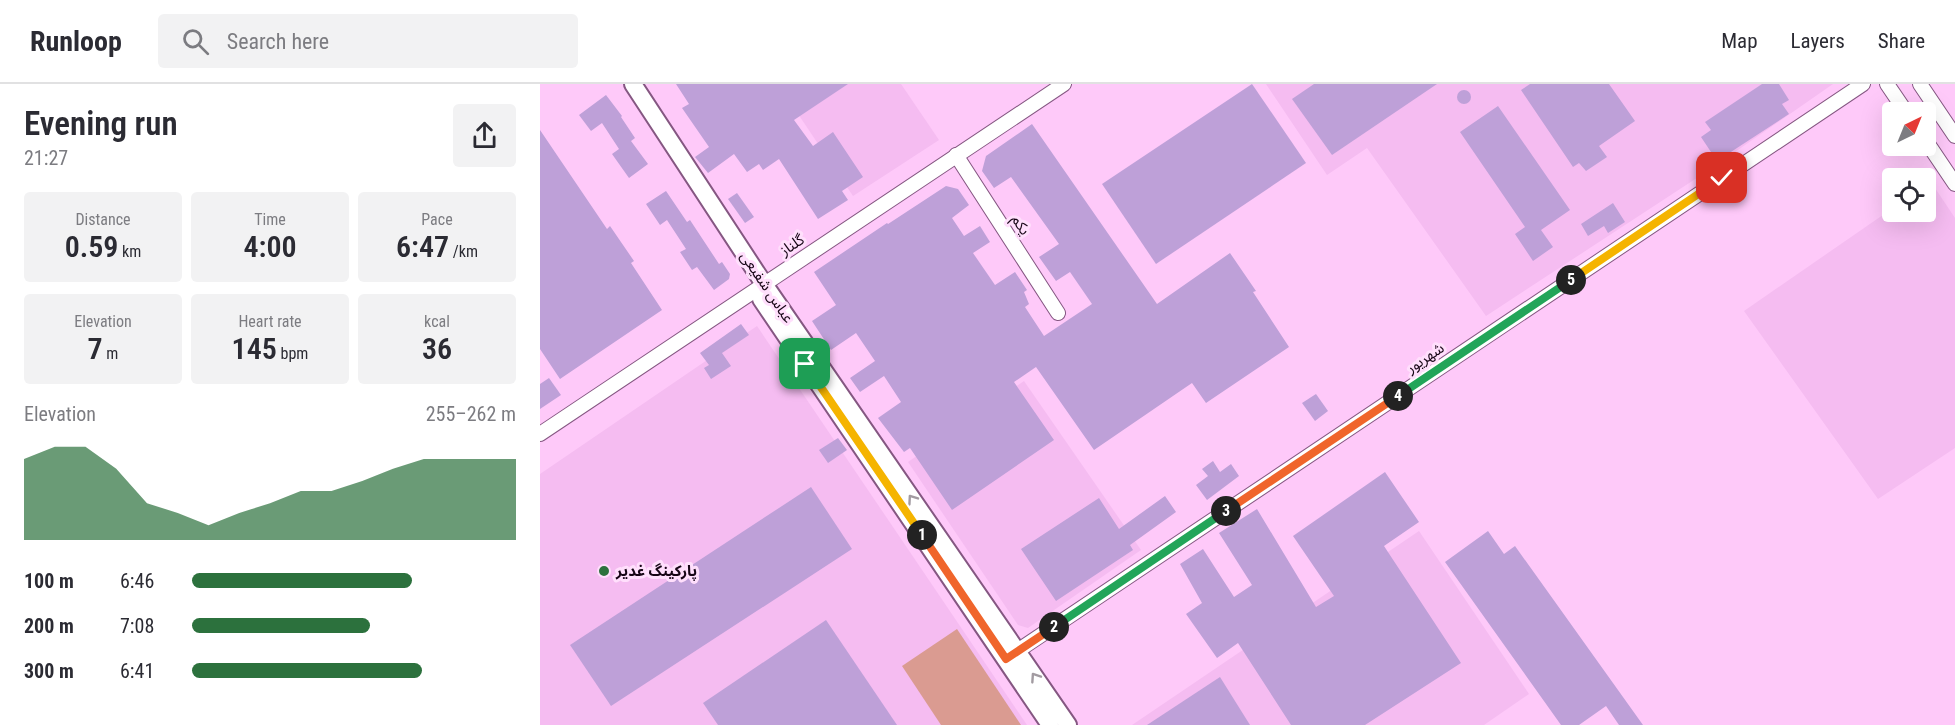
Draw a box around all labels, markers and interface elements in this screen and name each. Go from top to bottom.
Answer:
search box [158,14,578,68]
text: Runloop [30,25,122,58]
icon: search [179,25,212,58]
text: Search here [227,29,329,54]
text: Map [1721,29,1758,53]
text: Layers [1791,29,1845,53]
text: Share [1878,29,1925,53]
north arrow [1882,102,1936,156]
map controls [1882,102,1936,222]
text: Evening run [24,104,178,143]
button: share [453,104,516,167]
text: 21:27 [24,146,68,170]
pin [1696,152,1747,203]
icon: check [1705,161,1738,194]
button: locate [1882,168,1936,222]
text: Distance [75,210,131,229]
text: Time [254,210,286,229]
text: Pace [421,210,453,229]
street label: یکم [1006,211,1034,240]
text: 0.59 [65,229,118,264]
text: 4:00 [243,229,297,264]
text: 6:47 [396,229,449,264]
street label: گلناز [775,230,808,260]
text: km [118,242,141,261]
text: /km [449,242,478,261]
street label: عباس شفیعی [737,248,798,327]
pin: 5 [1556,265,1586,295]
text: 5 [1567,270,1575,289]
text: Elevation [74,312,132,331]
text: Heart rate [238,312,302,331]
text: kcal [424,312,450,331]
text: 7 [88,331,103,366]
text: 145 [232,331,277,366]
text: 36 [422,331,452,366]
pin [779,338,830,389]
street label: شهریور [1402,339,1448,378]
text: m [103,344,118,363]
text: bpm [277,344,308,363]
icon: arrive [788,347,821,380]
pin: 4 [1383,381,1413,411]
text: 4 [1394,386,1402,405]
text: Elevation [24,402,96,426]
text: 255–262 m [426,402,516,426]
one-way arrow [908,494,919,505]
pin: 3 [1211,496,1241,526]
text: 3 [1222,501,1230,520]
pin: 1 [907,520,937,550]
text: 1 [918,525,926,544]
place label: پارکینگ غدیر [615,562,697,581]
marker: پارکینگ غدیر [597,564,611,578]
text: 100 m [24,569,74,593]
text: 6:46 [120,569,154,593]
pin: 2 [1039,612,1069,642]
text: 200 m [24,614,74,638]
text: 7:08 [120,614,154,638]
text: 2 [1050,617,1058,636]
text: 300 m [24,659,74,683]
text: 6:41 [120,659,154,683]
one-way arrow [1031,672,1042,683]

